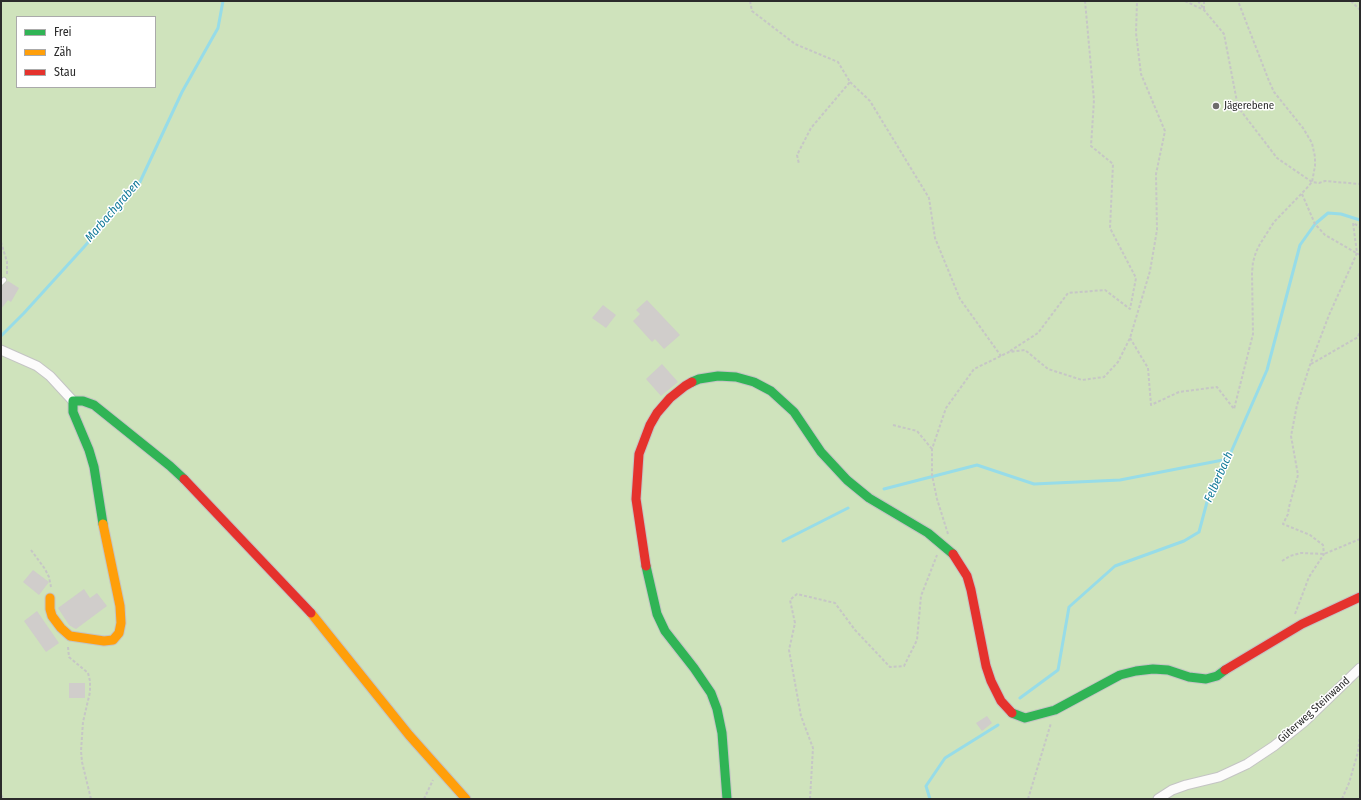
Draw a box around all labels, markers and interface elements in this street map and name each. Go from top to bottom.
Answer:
legend [16,16,156,88]
text: Frei [54,25,72,39]
text: Zäh [54,45,72,59]
text: Stau [54,65,76,79]
place label: Jägerebene [1224,99,1274,113]
marker: Jägerebene [1211,101,1221,111]
water label: Marbachgraben [82,177,144,245]
water label: Felberbach [1201,450,1237,504]
street label: Güterweg Steinwand [1275,674,1353,746]

